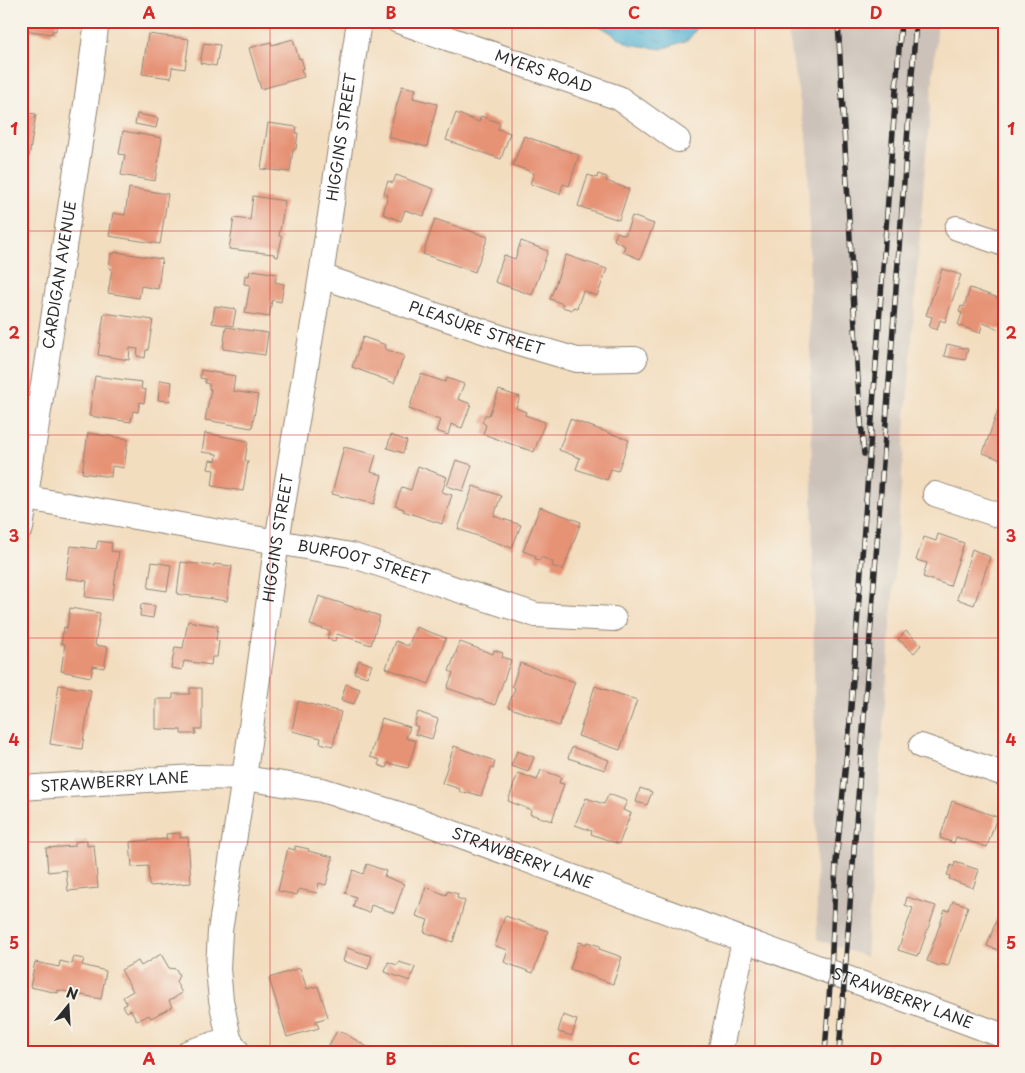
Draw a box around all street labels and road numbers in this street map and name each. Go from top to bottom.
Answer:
street label: MYERS ROAD [492,43,596,98]
street label: HIGGINS STREET [319,71,361,203]
street label: CARDIGAN AVENUE [36,199,81,351]
street label: PLEASURE STREET [406,294,548,360]
street label: HIGGINS STREET [256,471,298,603]
street label: BURFOOT STREET [296,533,434,590]
street label: STRAWBERRY LANE [40,764,190,797]
street label: STRAWBERRY LANE [449,820,597,894]
street label: STRAWBERRY LANE [829,961,977,1034]

